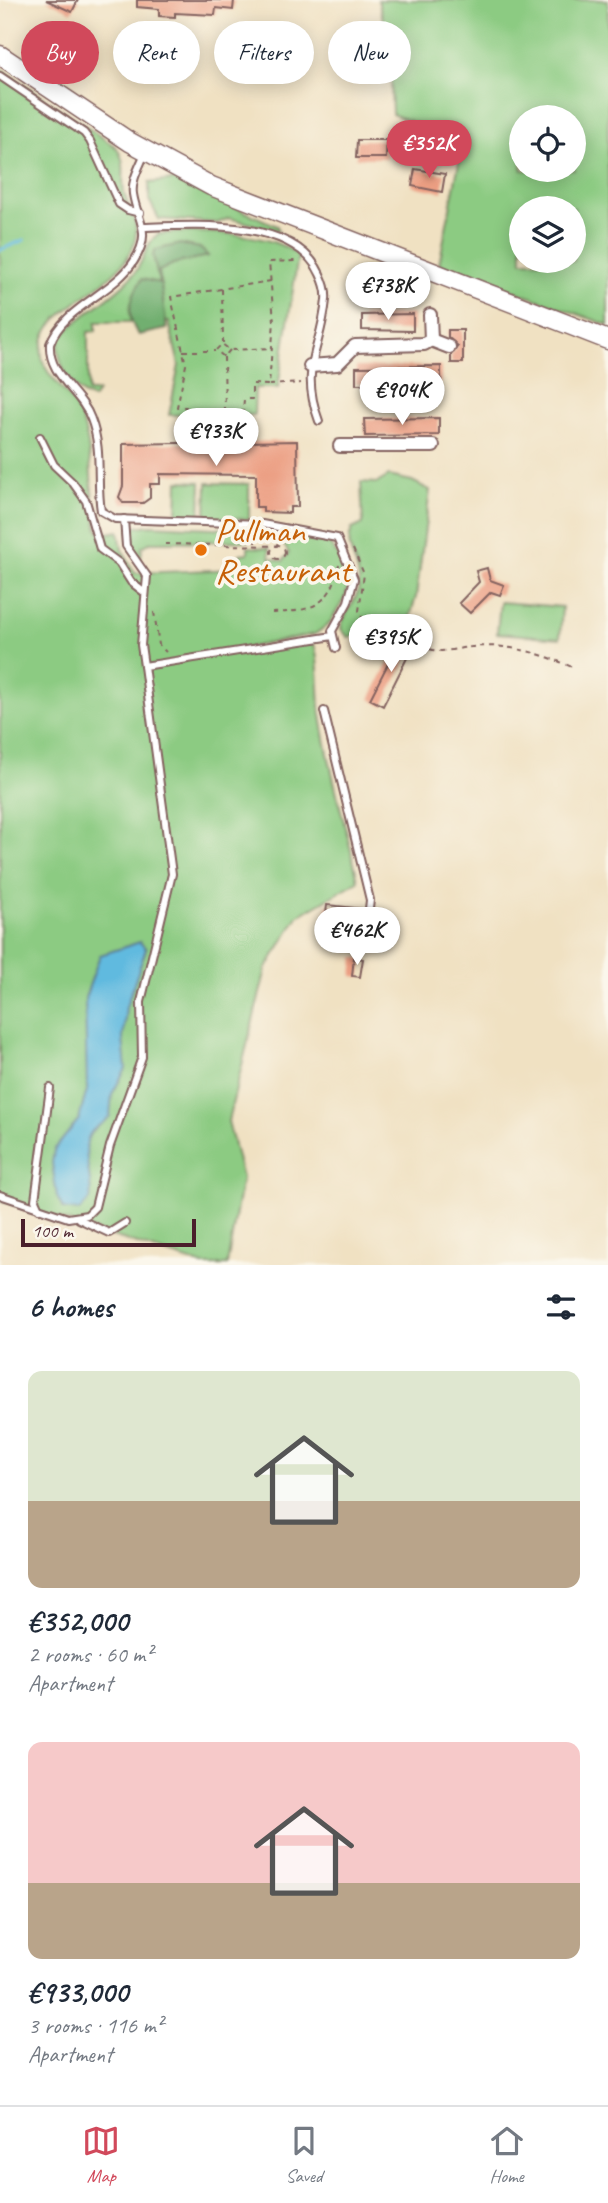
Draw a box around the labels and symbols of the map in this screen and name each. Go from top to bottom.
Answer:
pin: €352K [380,120,478,180]
pin: €738K [339,262,437,322]
pin: €904K [353,368,451,427]
pin: €933K [167,408,265,468]
place label: Pullman Restaurant [215,508,354,593]
marker: Pullman Restaurant [193,542,209,558]
pin: €395K [342,614,440,674]
pin: €462K [308,908,406,967]
scale bar [21,1216,196,1248]

